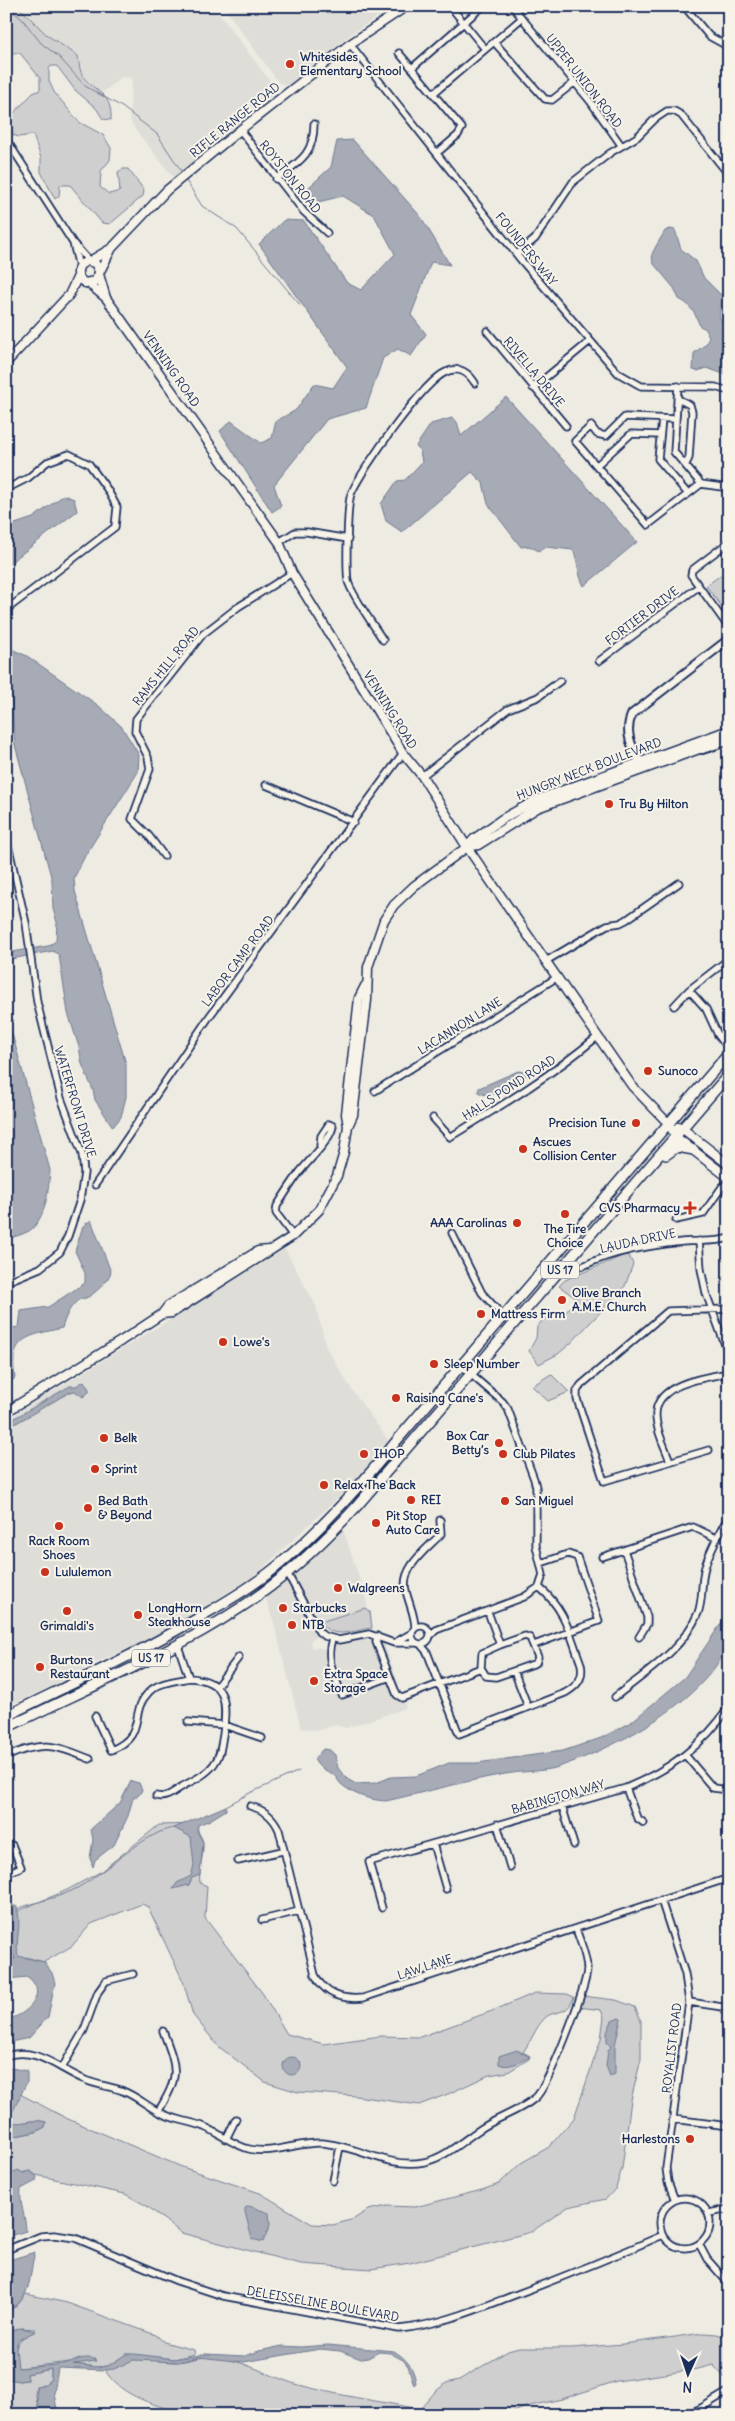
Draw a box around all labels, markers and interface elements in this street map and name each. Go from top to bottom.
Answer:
street label: UPPER UNION ROAD [543,31,626,131]
place label: Whitesides Elementary School [300,49,402,79]
marker: Whitesides Elementary School [284,58,296,70]
street label: RIFLE RANGE ROAD [187,79,283,160]
street label: ROYSTON ROAD [256,137,324,216]
street label: FOUNDERS WAY [492,209,561,289]
street label: VENNING ROAD [140,328,203,410]
street label: RIVELLA DRIVE [501,334,568,410]
street label: FORTIER DRIVE [602,583,681,648]
street label: RAMS HILL ROAD [129,623,202,708]
street label: VENNING ROAD [360,668,420,752]
street label: HUNGRY NECK BOULEVARD [514,734,663,803]
place label: Tru By Hilton [619,796,689,812]
marker: Tru By Hilton [603,798,615,810]
street label: LABOR CAMP ROAD [198,912,277,1009]
street label: LACANNON LANE [415,994,505,1057]
street label: WATERFRONT DRIVE [51,1044,100,1159]
street label: HALLS POND ROAD [459,1052,558,1123]
place label: Sunoco [658,1063,698,1078]
marker: Sunoco [642,1065,654,1077]
place label: Precision Tune [548,1115,627,1130]
marker: Precision Tune [630,1117,642,1129]
place label: Ascues Collision Center [533,1134,617,1163]
marker: Ascues Collision Center [517,1143,529,1155]
place label: CVS Pharmacy [599,1200,680,1216]
marker: CVS Pharmacy [684,1202,696,1214]
marker: The Tire Choice [559,1208,571,1220]
place label: AAA Carolinas [430,1215,508,1230]
marker: AAA Carolinas [511,1217,523,1229]
place label: The Tire Choice [544,1221,587,1250]
street label: LAUDA DRIVE [598,1225,677,1256]
road number: US 17 [541,1262,579,1278]
place label: Olive Branch A.M.E. Church [572,1285,646,1314]
marker: Olive Branch A.M.E. Church [556,1294,568,1306]
place label: Mattress Firm [491,1306,566,1321]
marker: Mattress Firm [475,1308,487,1320]
place label: Lowe's [233,1334,270,1349]
marker: Lowe's [217,1336,229,1348]
place label: Sleep Number [444,1356,520,1372]
marker: Sleep Number [428,1358,440,1370]
place label: Raising Cane's [406,1390,484,1406]
marker: Raising Cane's [390,1392,402,1404]
place label: Box Car Betty’s [446,1428,490,1458]
place label: Belk [114,1430,137,1445]
marker: Belk [98,1432,110,1444]
marker: Box Car Betty’s [493,1437,505,1449]
place label: IHOP [374,1446,405,1461]
place label: Club Pilates [513,1446,576,1461]
marker: IHOP [358,1448,370,1460]
marker: Club Pilates [497,1448,509,1460]
place label: Sprint [105,1461,138,1477]
marker: Sprint [89,1463,101,1475]
place label: Relax The Back [334,1477,416,1492]
marker: Relax The Back [318,1479,330,1491]
place label: REI [421,1492,442,1507]
place label: Bed Bath & Beyond [98,1493,152,1523]
place label: San Miguel [515,1493,574,1509]
marker: REI [405,1494,417,1506]
marker: San Miguel [499,1495,511,1507]
marker: Bed Bath & Beyond [82,1502,94,1514]
place label: Pit Stop Auto Care [386,1508,441,1537]
marker: Pit Stop Auto Care [370,1517,382,1529]
marker: Rack Room Shoes [53,1520,65,1532]
place label: Rack Room Shoes [29,1533,90,1562]
place label: Lululemon [55,1564,112,1579]
marker: Lululemon [39,1566,51,1578]
place label: Walgreens [348,1580,405,1596]
marker: Walgreens [332,1582,344,1594]
place label: LongHorn Steakhouse [148,1600,211,1629]
place label: Starbucks [293,1600,347,1615]
marker: Starbucks [277,1602,289,1614]
marker: Grimaldi's [61,1605,73,1617]
marker: LongHorn Steakhouse [132,1609,144,1621]
place label: NTB [302,1617,325,1632]
place label: Grimaldi's [40,1618,94,1633]
marker: NTB [286,1619,298,1631]
road number: US 17 [132,1650,170,1666]
place label: Burtons Restaurant [50,1652,111,1681]
marker: Burtons Restaurant [34,1661,46,1673]
place label: Extra Space Storage [324,1666,389,1696]
marker: Extra Space Storage [308,1675,320,1687]
street label: BABINGTON WAY [509,1776,607,1817]
street label: LAW LANE [395,1951,454,1983]
street label: ROYALIST ROAD [659,2002,685,2094]
place label: Harlestons [622,2131,681,2146]
marker: Harlestons [684,2133,696,2145]
street label: DELEISSELINE BOULEVARD [246,2283,401,2324]
north arrow [662,2348,712,2398]
text: N [682,2378,693,2396]

